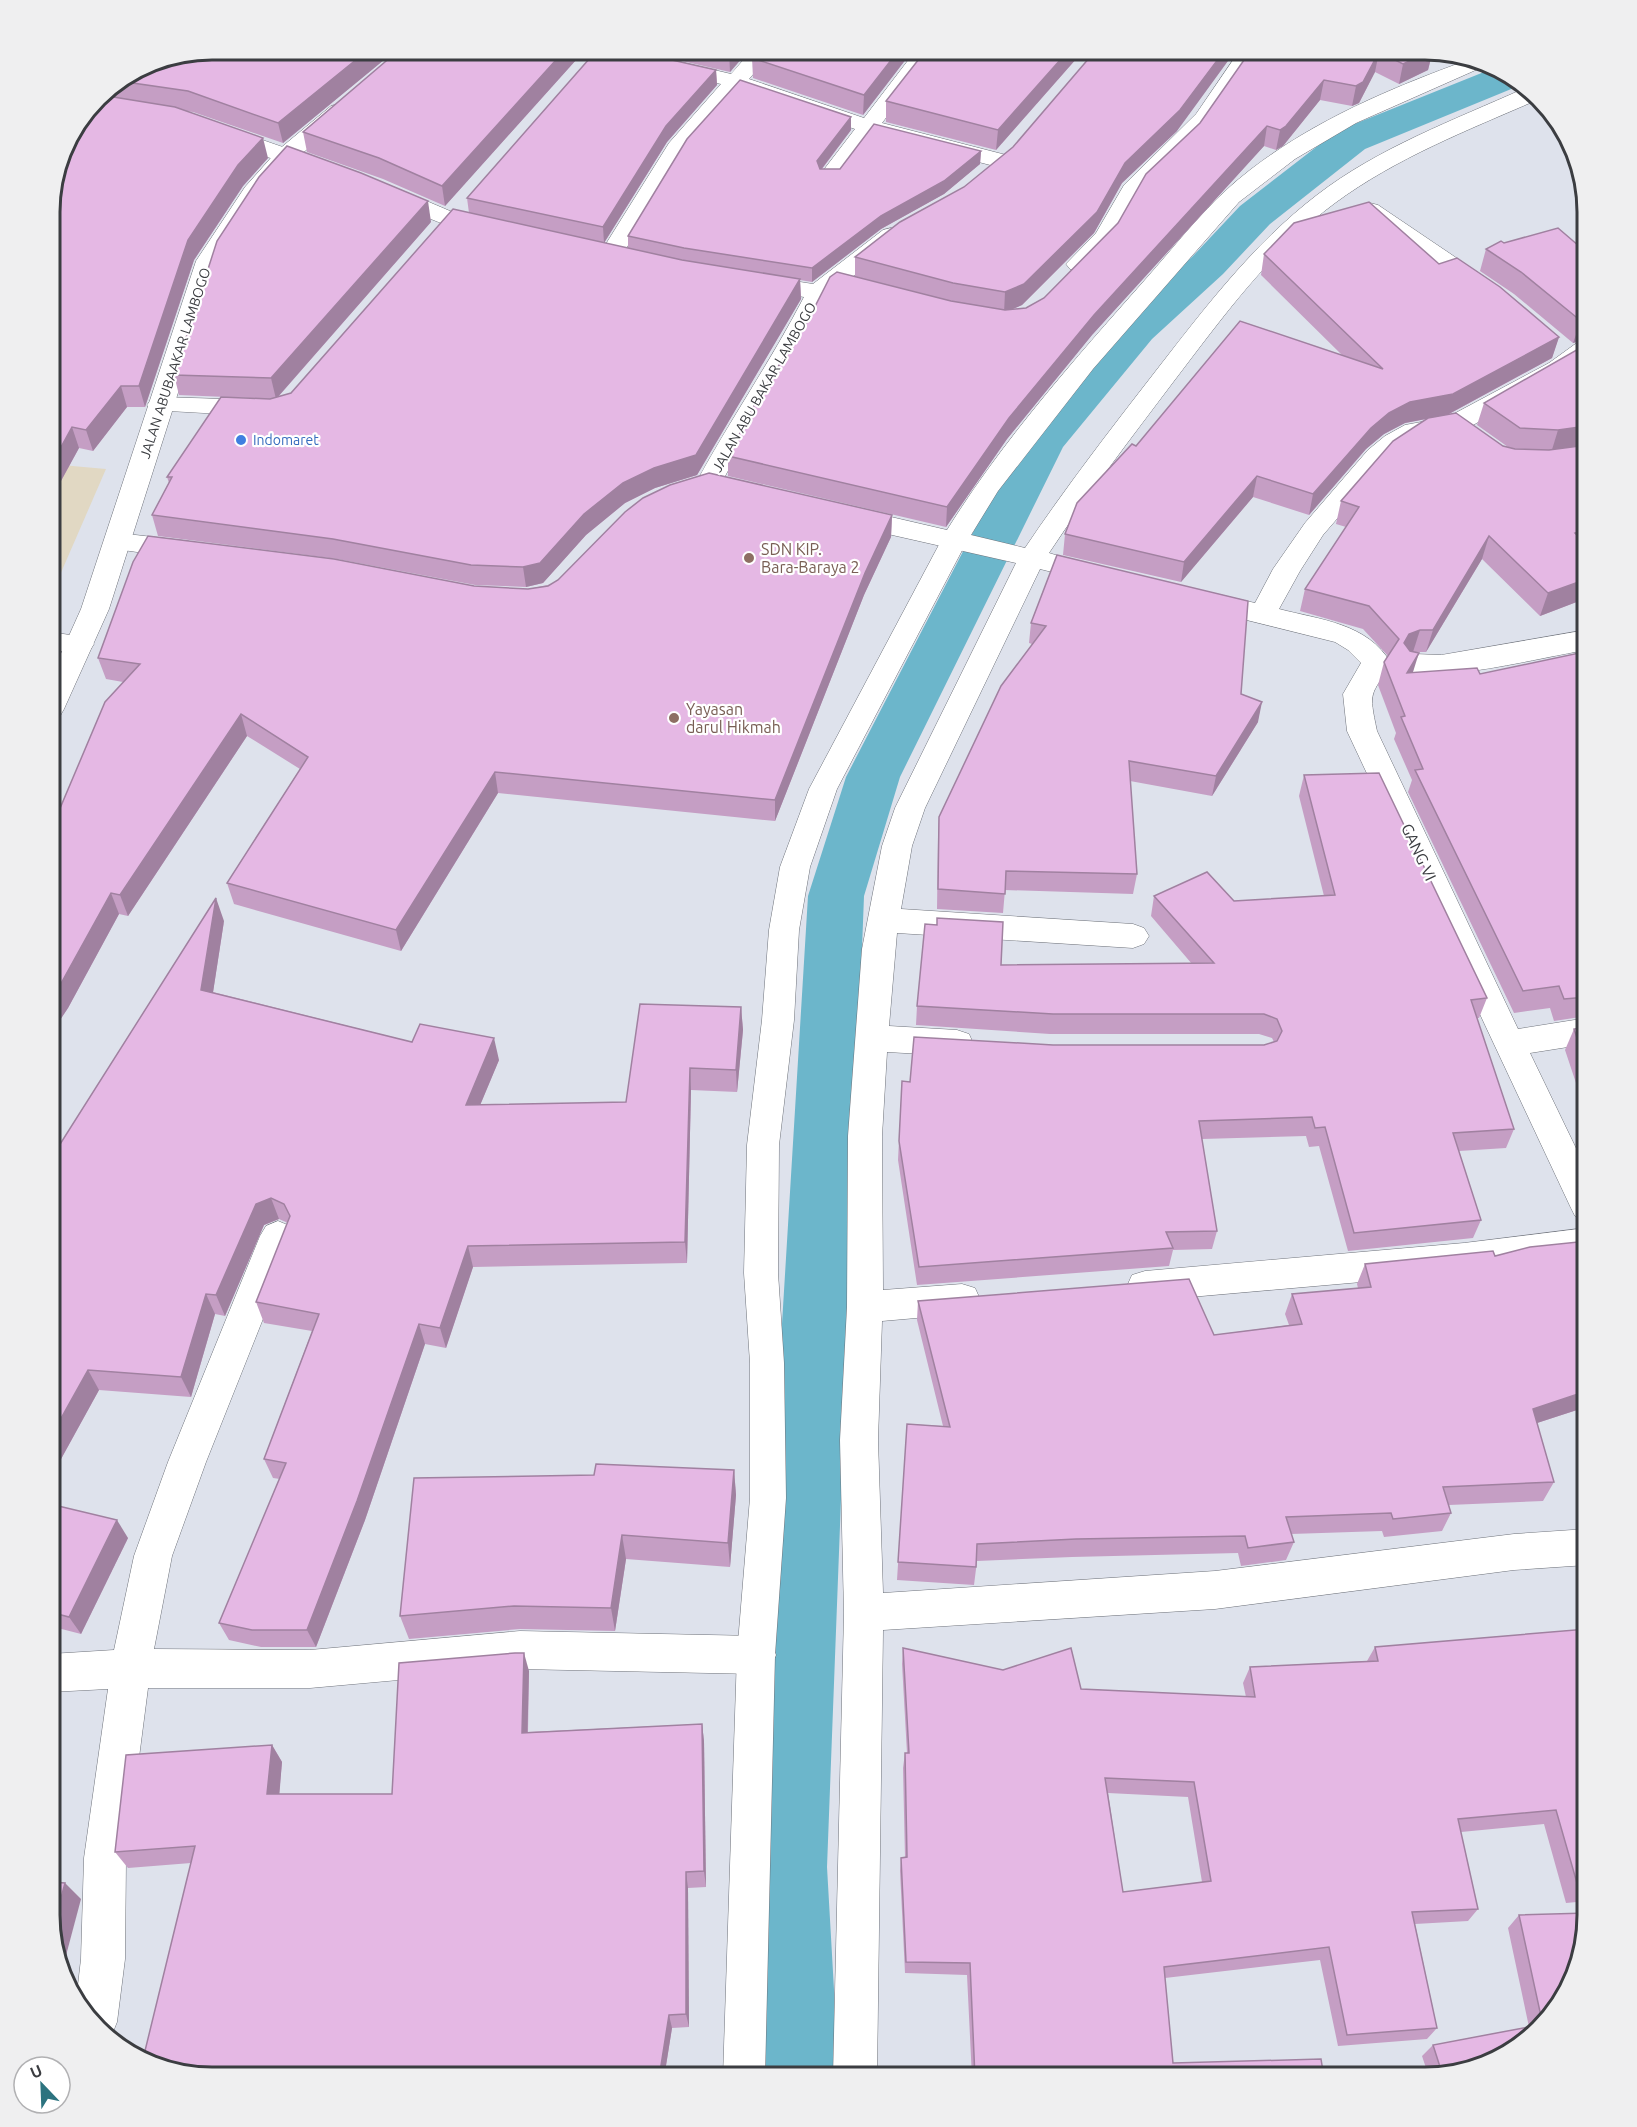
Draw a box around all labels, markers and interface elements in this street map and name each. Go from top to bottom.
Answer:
street label: JALAN ABUBAAKAR LAMBOGO [137,265,213,460]
street label: JALAN ABU BAKAR LAMBOGO [709,299,819,475]
place label: Indomaret [253,432,319,448]
marker: Indomaret [234,433,248,447]
place label: SDN KIP. Bara-Baraya 2 [761,540,860,576]
marker: SDN KIP. Bara-Baraya 2 [742,551,756,565]
place label: Yayasan darul Hikmah [686,700,781,736]
marker: Yayasan darul Hikmah [667,711,681,725]
street label: GANG VI [1398,821,1440,883]
north arrow [12,2055,72,2115]
text: U [27,2061,45,2082]

